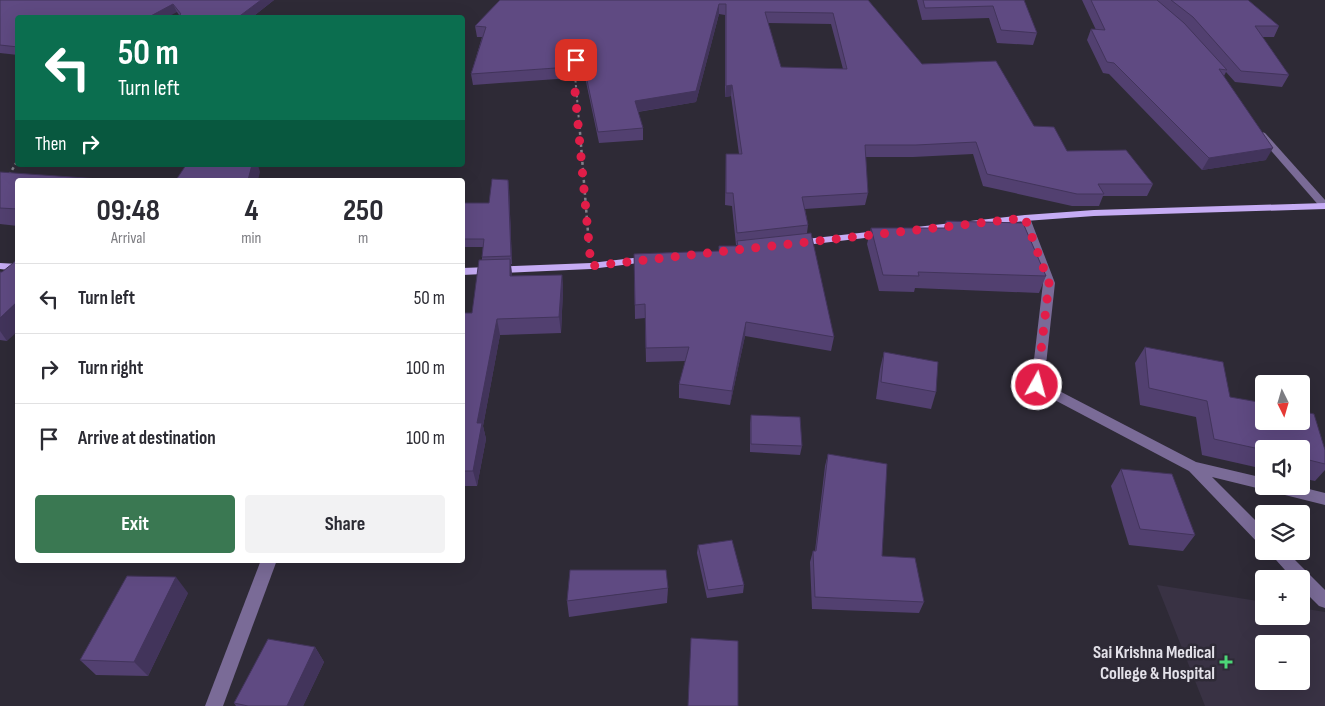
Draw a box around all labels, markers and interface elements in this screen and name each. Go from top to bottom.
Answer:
text: 50 m [118,32,179,75]
icon: left [35,35,100,100]
pin [555,39,597,81]
icon: arrive [562,46,590,74]
text: Turn left [118,75,180,102]
icon: right [76,130,104,158]
text: Then [35,133,66,156]
text: 09:48 [96,193,160,229]
text: 4 [244,193,258,229]
text: 250 [343,193,384,229]
text: Arrival [111,229,145,248]
text: min [241,229,261,248]
text: m [358,229,368,248]
icon: left [35,285,63,313]
text: Turn left [78,287,135,310]
text: 50 m [414,287,445,310]
icon: right [35,355,63,383]
text: Turn right [78,357,143,380]
text: 100 m [406,357,445,380]
position arrow [1010,358,1062,410]
north arrow [1255,375,1310,430]
map controls [1255,375,1310,690]
icon: arrive [35,425,63,453]
text: Arrive at destination [78,427,216,450]
text: 100 m [406,427,445,450]
button: sound [1255,440,1310,495]
button: Exit [35,495,235,553]
button: Share [245,495,445,553]
button: layers [1255,505,1310,560]
button: + [1255,570,1310,625]
button: − [1255,635,1310,690]
place label: Sai Krishna Medical College & Hospital [1093,642,1215,684]
marker: Sai Krishna Medical College & Hospital [1219,655,1233,669]

